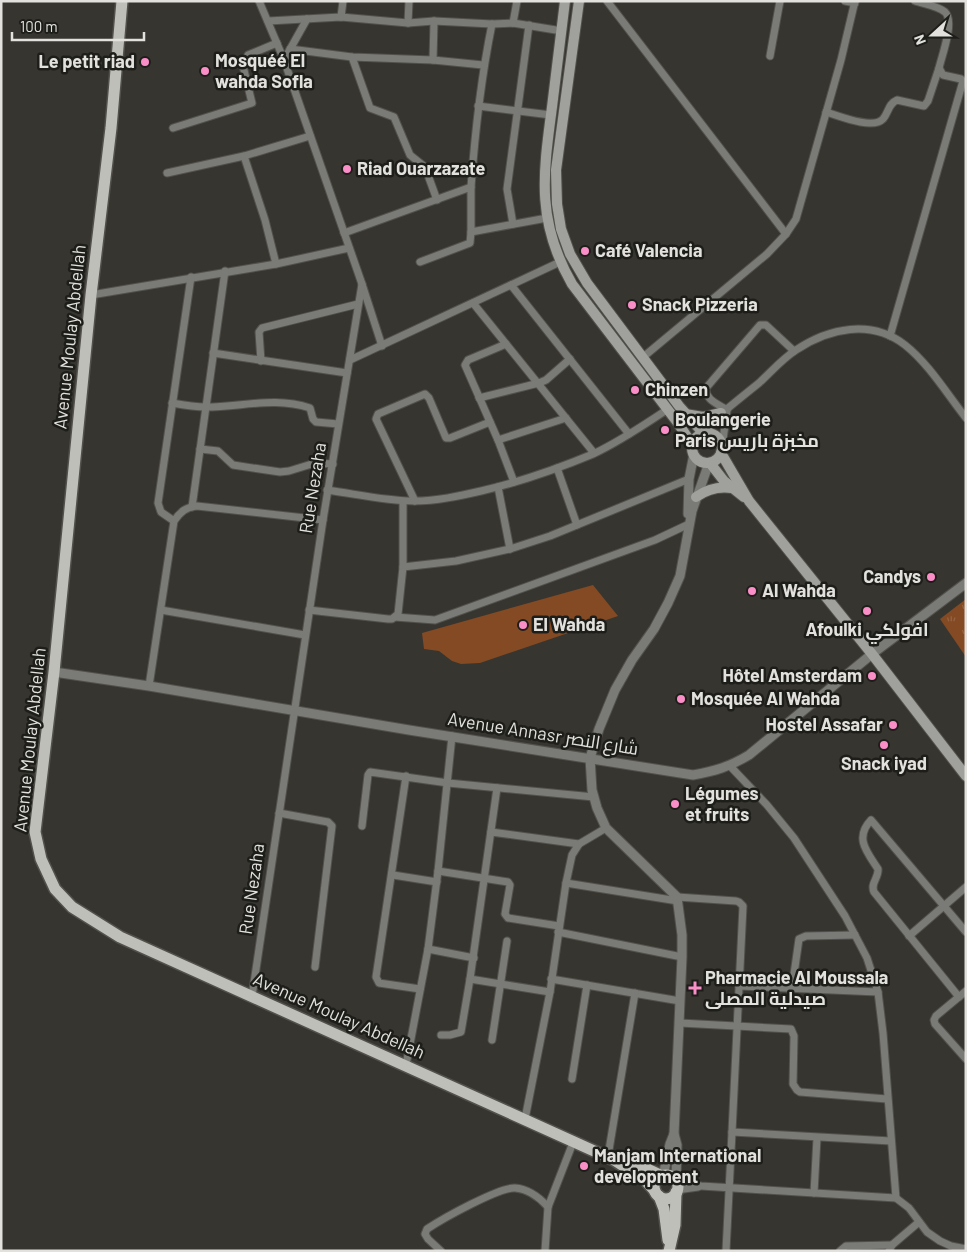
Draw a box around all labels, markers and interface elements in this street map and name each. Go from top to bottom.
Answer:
scale bar [12,10,145,42]
north arrow [907,10,957,60]
text: 100 m [20,17,58,35]
text: N [910,32,929,47]
place label: Mosquéé El wahda Sofla [215,49,313,92]
place label: Le petit riad [38,50,135,72]
marker: Le petit riad [139,56,151,68]
marker: Mosquéé El wahda Sofla [199,65,211,77]
place label: Riad Ouarzazate [357,157,486,179]
marker: Riad Ouarzazate [341,163,353,175]
place label: Café Valencia [595,239,702,261]
street label: Avenue Moulay Abdellah [48,244,90,430]
marker: Café Valencia [579,245,591,257]
place label: Snack Pizzeria [642,293,758,315]
marker: Snack Pizzeria [626,299,638,311]
place label: Chinzen [645,378,708,400]
marker: Chinzen [629,384,641,396]
place label: Boulangerie Paris مخبزة باريس [675,408,819,452]
marker: Boulangerie Paris مخبزة باريس [659,424,671,436]
street label: Rue Nezaha [294,441,330,535]
place label: Candys [863,565,921,587]
marker: Candys [925,571,937,583]
place label: Al Wahda [762,579,836,601]
marker: Al Wahda [746,585,758,597]
marker: Afoulki افولكي [861,605,873,617]
place label: El Wahda [533,613,605,635]
place label: Afoulki افولكي [805,618,929,645]
marker: El Wahda [517,619,529,631]
street label: Avenue Moulay Abdellah [8,647,50,833]
place label: Hôtel Amsterdam [722,664,862,686]
marker: Hôtel Amsterdam [866,670,878,682]
place label: Mosquée Al Wahda [691,687,840,709]
marker: Mosquée Al Wahda [675,693,687,705]
street label: Avenue Annasr شارع النصر [446,707,640,761]
place label: Hostel Assafar [766,713,883,735]
marker: Hostel Assafar [887,719,899,731]
marker: Snack iyad [878,739,890,751]
place label: Snack iyad [841,752,927,774]
place label: Légumes et fruits [685,782,759,825]
marker: Légumes et fruits [669,798,681,810]
street label: Rue Nezaha [234,842,268,936]
place label: Pharmacie Al Moussala صيدلية المصلى [705,966,888,1010]
street label: Avenue Moulay Abdellah [250,967,429,1063]
marker: Pharmacie Al Moussala صيدلية المصلى [689,982,701,994]
place label: Manjam International development [594,1144,761,1187]
marker: Manjam International development [578,1160,590,1172]

